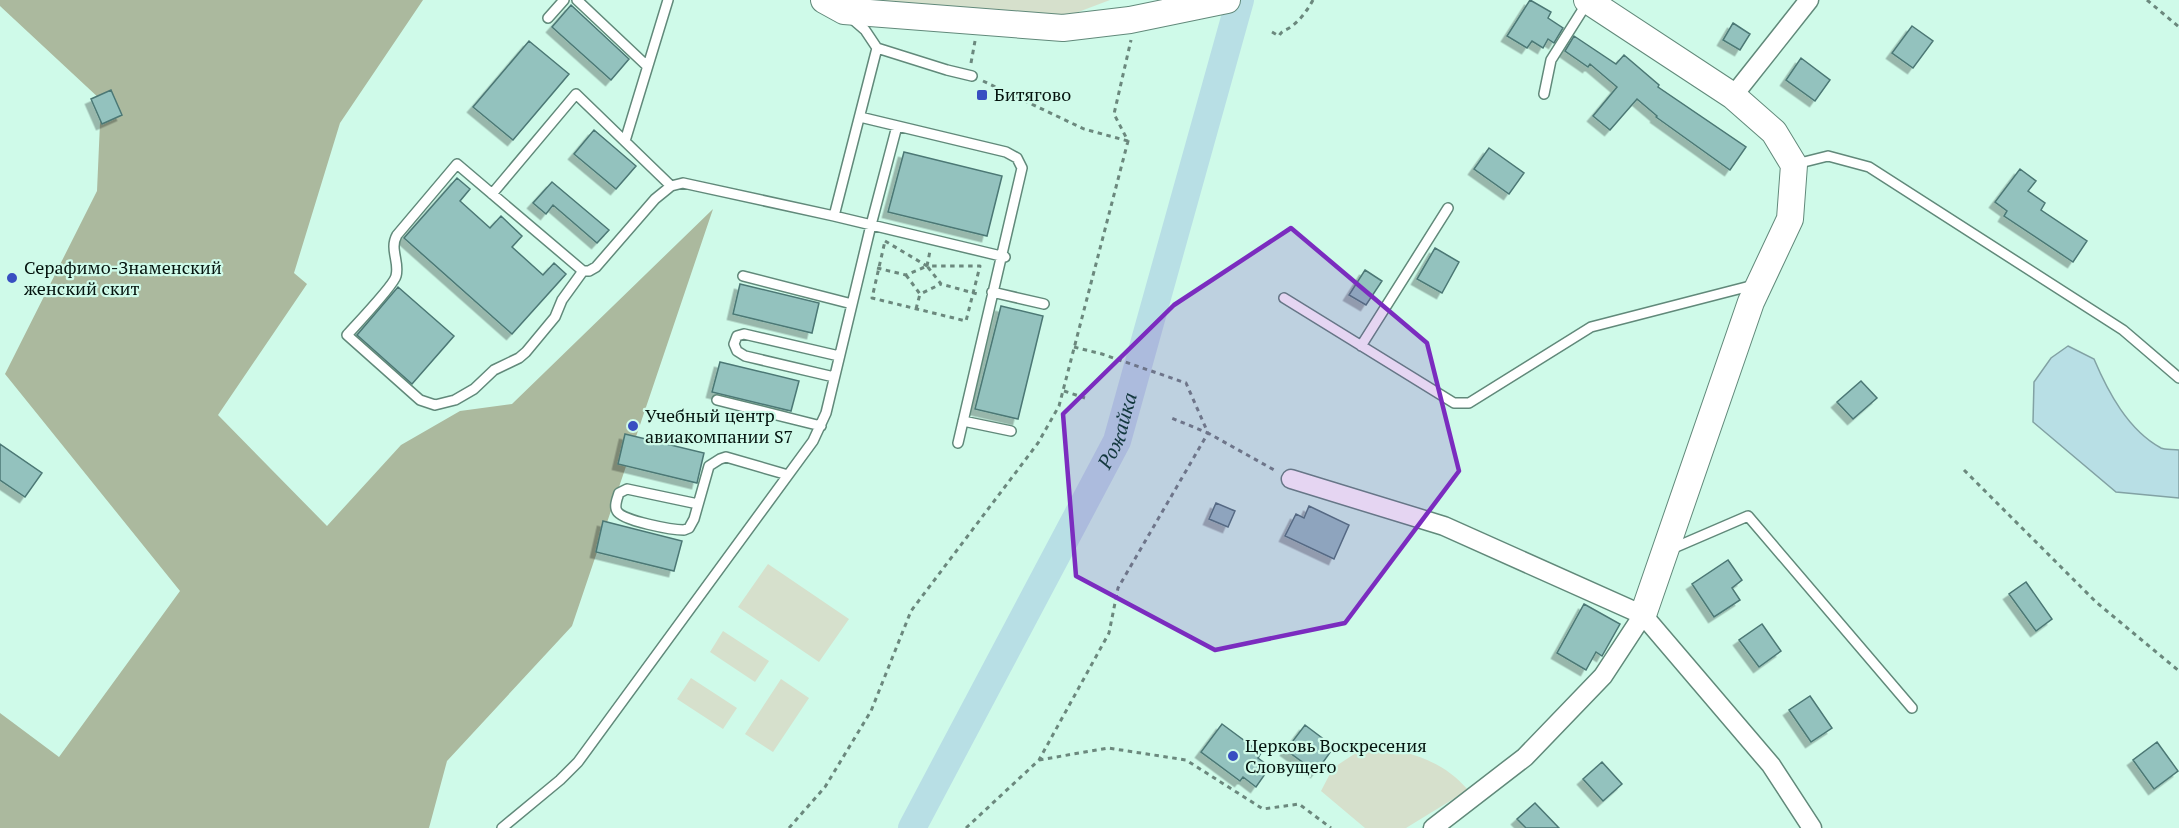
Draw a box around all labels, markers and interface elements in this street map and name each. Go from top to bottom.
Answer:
place label: Битягово [994,82,1071,106]
marker: Битягово [975,88,989,102]
place label: Серафимо-Знаменский женский скит [24,255,222,300]
marker: Серафимо-Знаменский женский скит [5,271,19,285]
water label: Рожайка [1090,389,1143,474]
place label: Учебный центр авиакомпании S7 [645,403,793,448]
marker: Учебный центр авиакомпании S7 [626,419,640,433]
place label: Церковь Воскресения Словущего [1245,733,1427,778]
marker: Церковь Воскресения Словущего [1226,749,1240,763]

